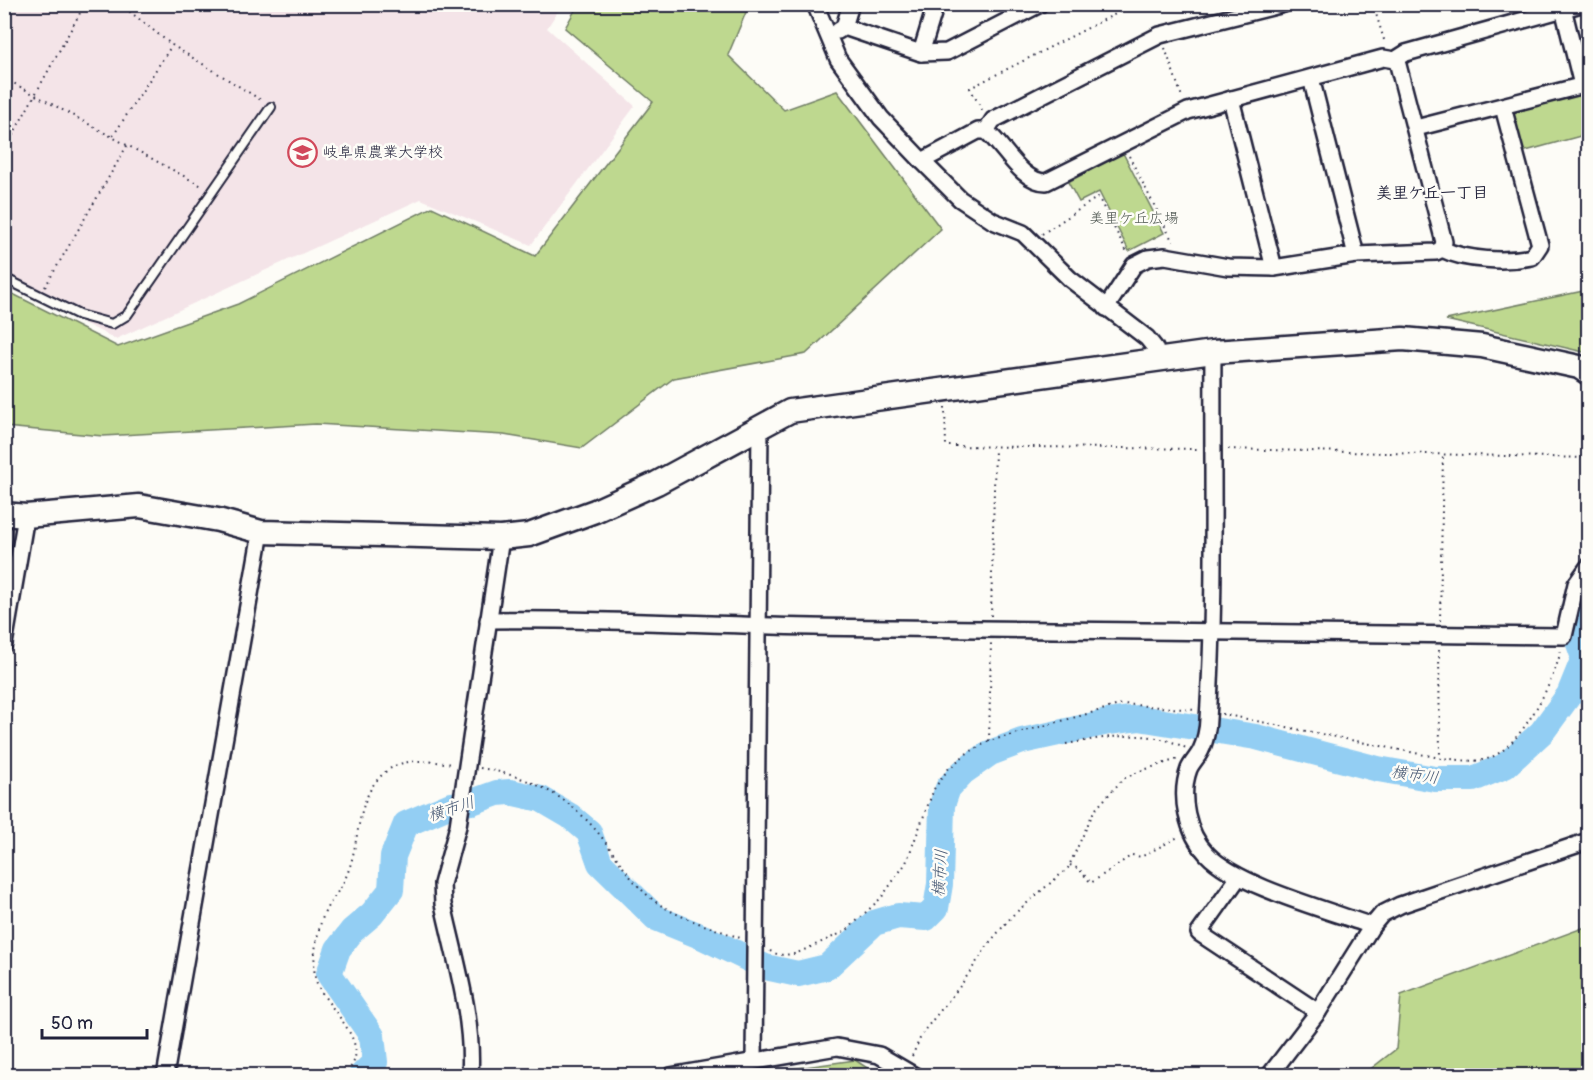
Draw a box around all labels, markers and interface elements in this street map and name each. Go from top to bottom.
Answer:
school or university icon: 岐阜県農業大学校 [286,136,318,168]
place label: 岐阜県農業大学校 [323,143,443,162]
district label: 美里ケ丘一丁目 [1376,183,1488,203]
park label: 美里ケ丘広場 [1089,209,1179,228]
water label: 横市川 [1390,762,1440,788]
water label: 横市川 [425,792,477,826]
water label: 横市川 [928,848,952,898]
scale bar [42,1002,147,1040]
text: 50 m [51,1012,93,1035]

